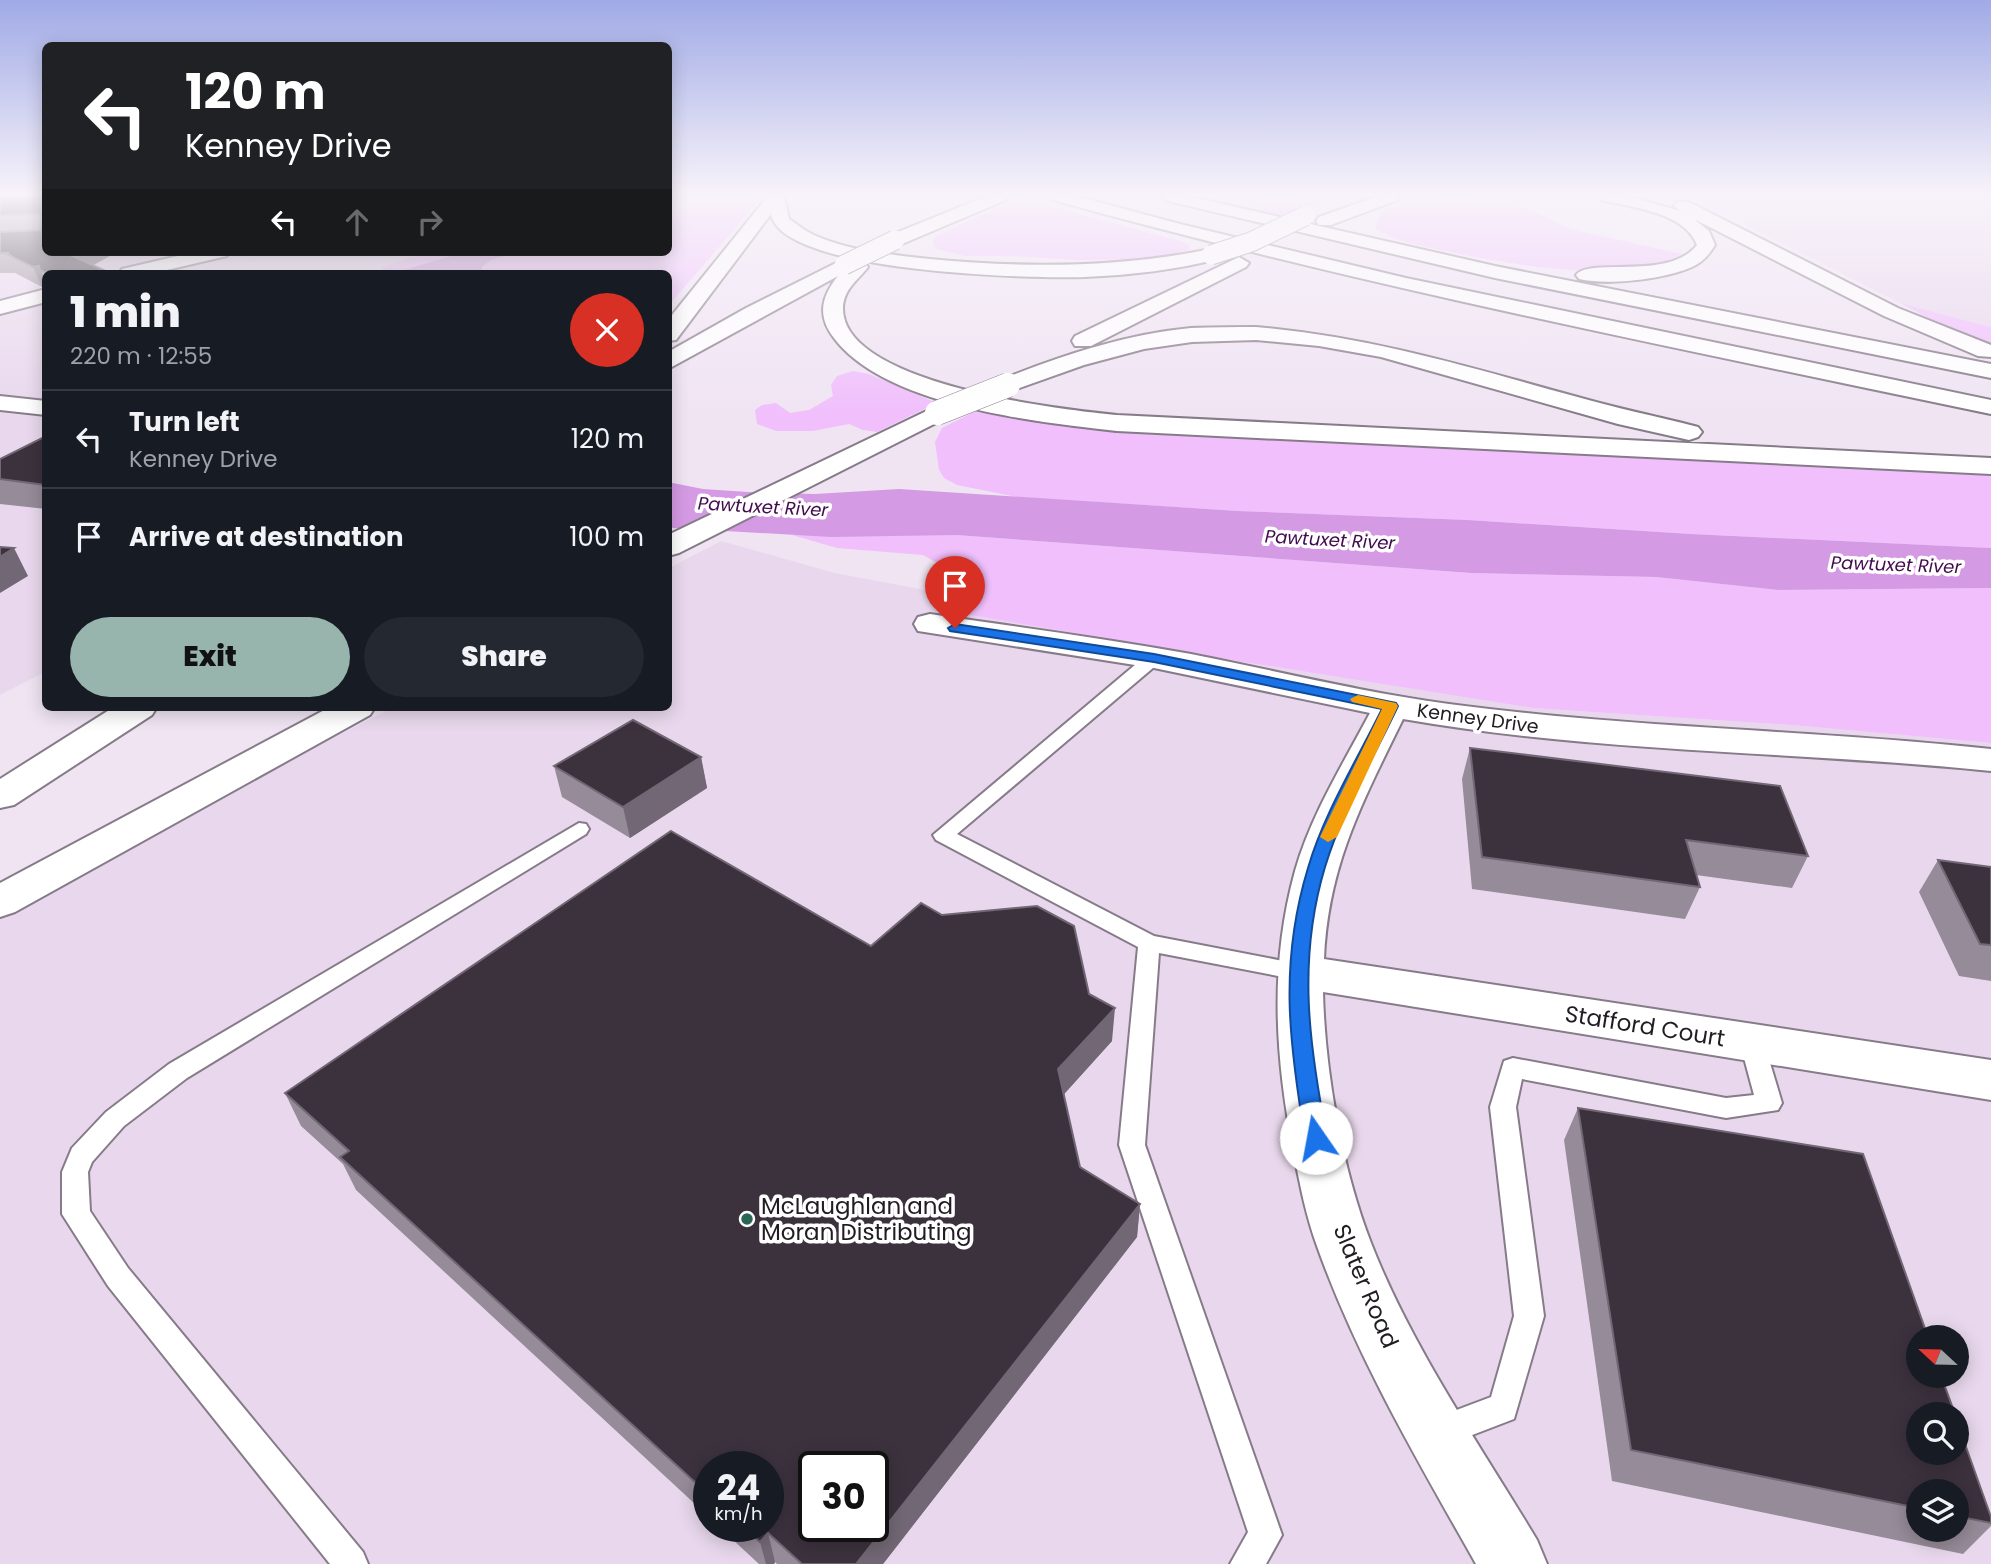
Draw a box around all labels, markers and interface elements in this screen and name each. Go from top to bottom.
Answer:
text: 120 m [185,58,326,126]
icon: left [70,70,161,161]
text: Kenney Drive [185,123,392,168]
icon: left [265,203,303,241]
icon: ahead [338,203,376,241]
icon: right [411,203,449,241]
text: 1 min [70,283,181,342]
button: close [570,293,644,367]
text: 220 m · 12:55 [70,340,212,372]
text: Turn left [129,404,240,440]
icon: left [70,420,108,458]
text: 120 m [571,421,644,457]
text: Kenney Drive [129,443,278,475]
water label: Pawtuxet River [697,491,830,522]
icon: arrive [70,518,108,556]
text: Arrive at destination [129,519,404,555]
text: 100 m [569,519,644,555]
water label: Pawtuxet River [1264,524,1397,555]
water label: Pawtuxet River [1830,550,1963,579]
pin [925,556,985,628]
icon: arrive [936,567,974,605]
button: Exit [70,617,350,697]
button: Share [364,617,644,697]
street label: Kenney Drive [1415,697,1541,740]
street label: Stafford Court [1563,998,1727,1054]
position arrow [1279,1101,1353,1175]
place label: McLaughlan and Moran Distributing [761,1190,972,1248]
marker: McLaughlan and Moran Distributing [739,1211,755,1227]
street label: Slater Road [1326,1219,1406,1353]
north arrow [1906,1325,1969,1388]
map controls [1906,1325,1969,1542]
button: search [1906,1402,1969,1465]
speed limit sign: 30 [798,1451,889,1542]
text: 24 [717,1463,760,1512]
button: layers [1906,1479,1969,1542]
text: km/h [715,1501,762,1526]

